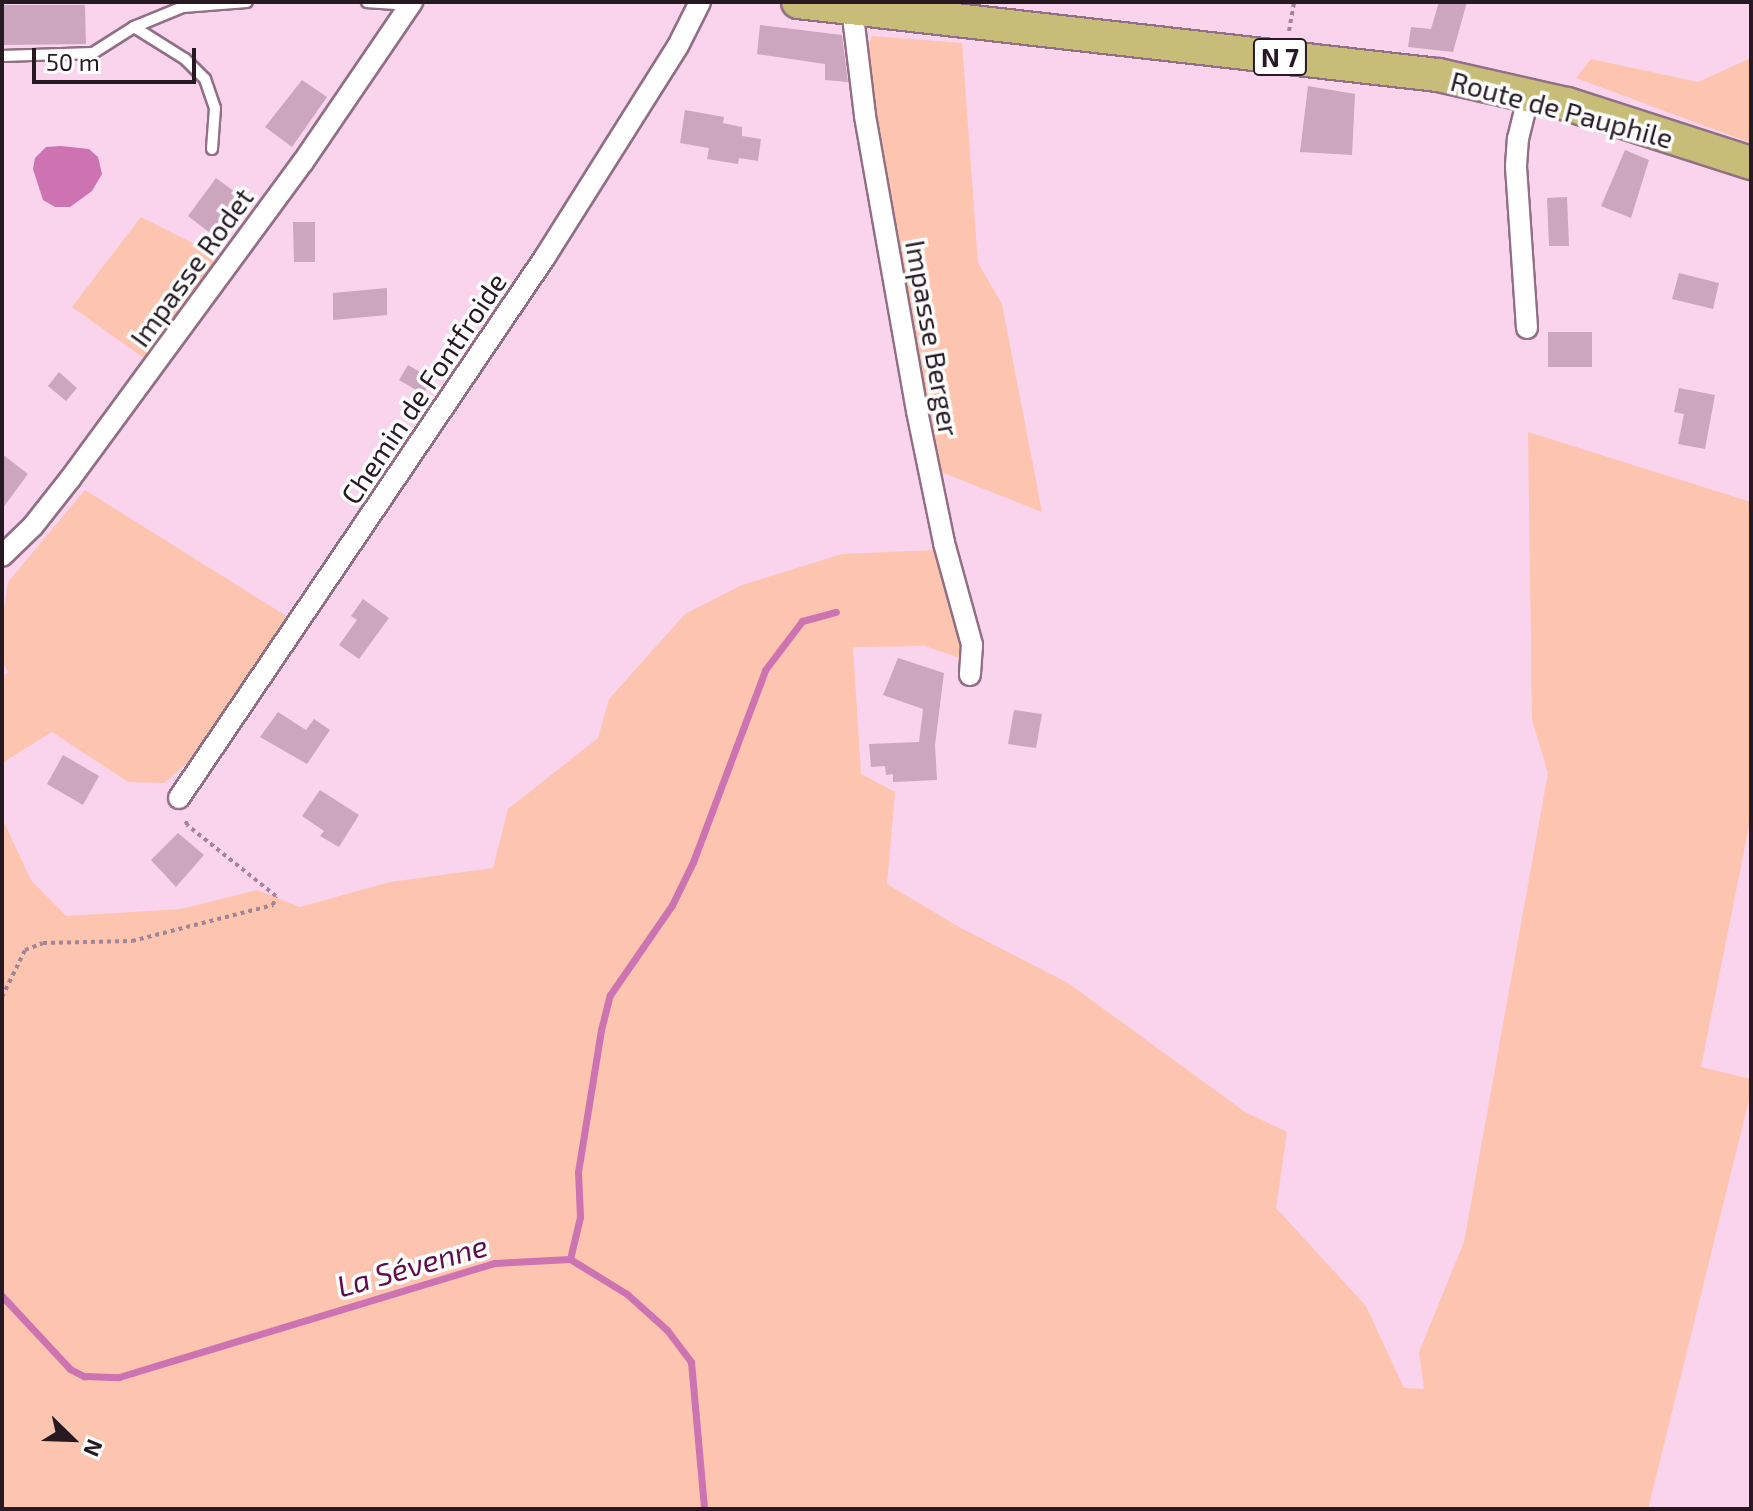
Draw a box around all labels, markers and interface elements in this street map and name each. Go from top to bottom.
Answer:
scale bar [36,32,200,82]
road number: N 7 [1252,35,1308,79]
text: 50 m [46,47,100,76]
street label: Route de Pauphile [1447,63,1677,155]
street label: Impasse Rodet [122,181,260,353]
street label: Impasse Berger [899,237,967,439]
street label: Chemin de Fontfroide [333,266,513,510]
water label: La Sévenne [333,1226,491,1304]
north arrow [32,1399,112,1479]
text: N [79,1436,109,1461]

